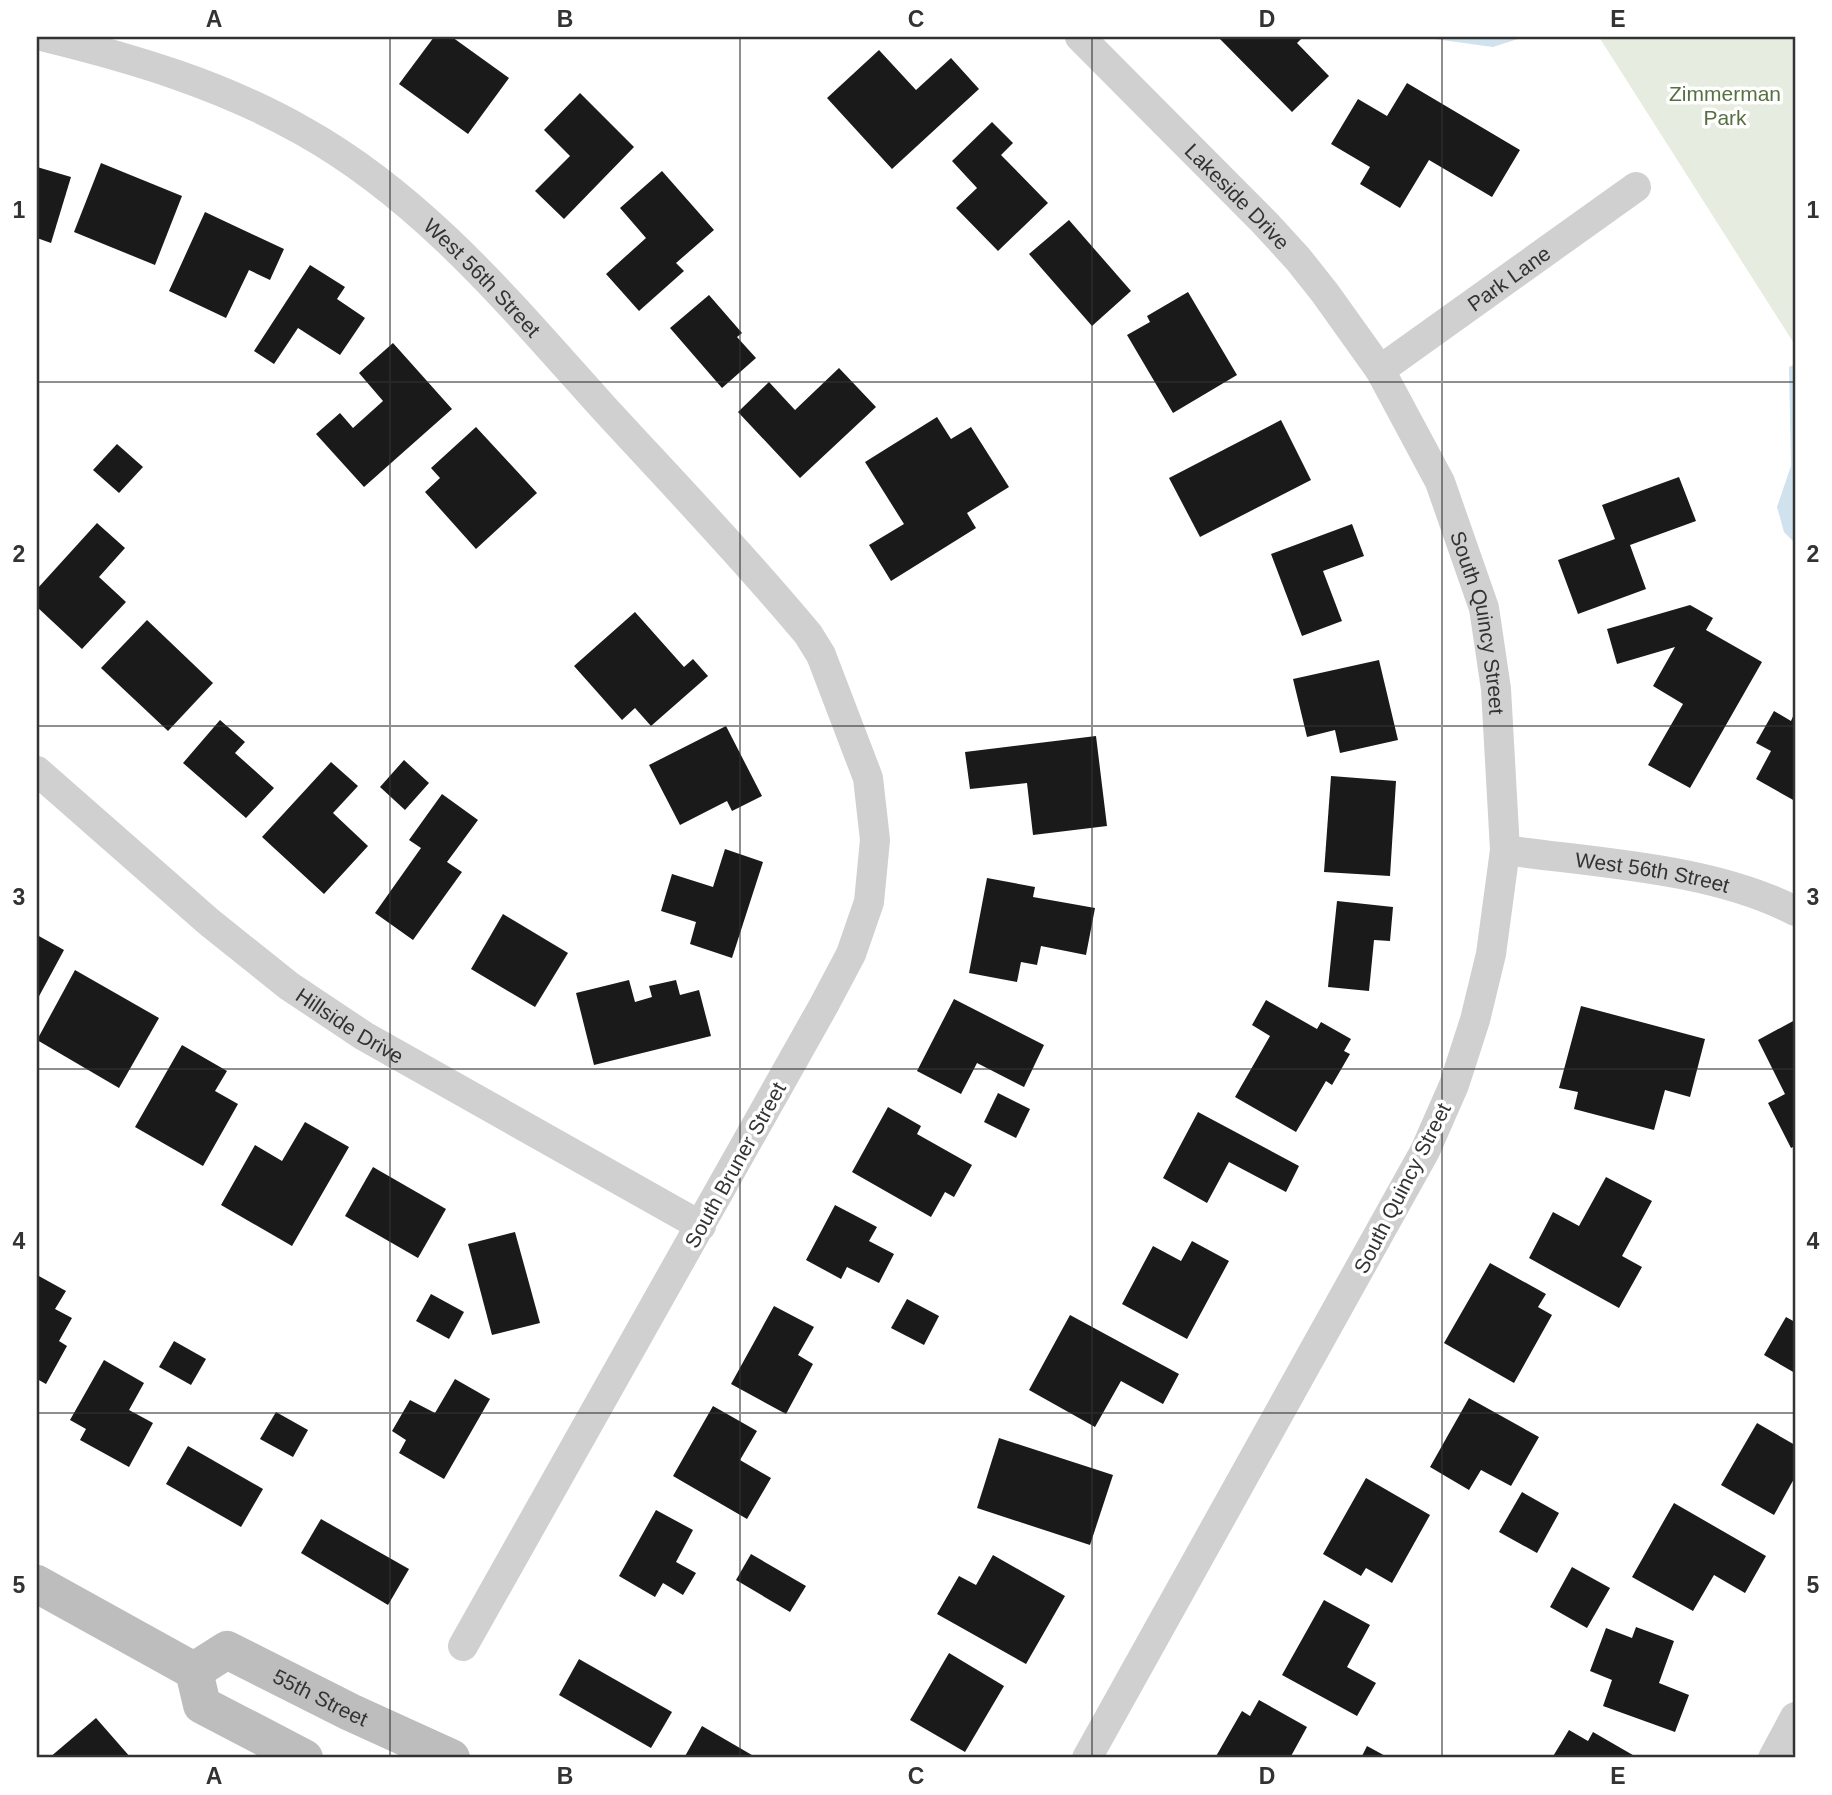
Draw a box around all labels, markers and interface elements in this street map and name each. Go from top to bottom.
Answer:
text: A [206,6,222,32]
text: B [557,6,573,32]
text: C [908,6,924,32]
text: D [1259,6,1275,32]
text: E [1610,6,1626,32]
park label: Zimmerman Park [1669,82,1781,129]
street label: Lakeside Drive [1181,138,1295,254]
text: 1 [13,197,26,223]
text: 1 [1807,197,1820,223]
street label: West 56th Street [420,213,545,341]
street label: Park Lane [1463,241,1554,315]
street label: South Quincy Street [1447,528,1509,715]
text: 2 [13,541,25,567]
text: 2 [1807,541,1819,567]
street label: West 56th Street [1574,847,1732,897]
text: 3 [13,884,25,910]
text: 3 [1807,884,1819,910]
street label: Hillside Drive [292,983,408,1068]
street label: South Bruner Street [680,1078,790,1252]
street label: South Quincy Street [1349,1099,1455,1277]
text: 4 [13,1228,26,1254]
text: 4 [1807,1228,1820,1254]
text: 5 [13,1572,26,1598]
text: 5 [1807,1572,1820,1598]
street label: 55th Street [270,1664,372,1730]
text: A [206,1763,222,1789]
text: B [557,1763,573,1789]
text: C [908,1763,924,1789]
text: D [1259,1763,1275,1789]
text: E [1610,1763,1626,1789]

